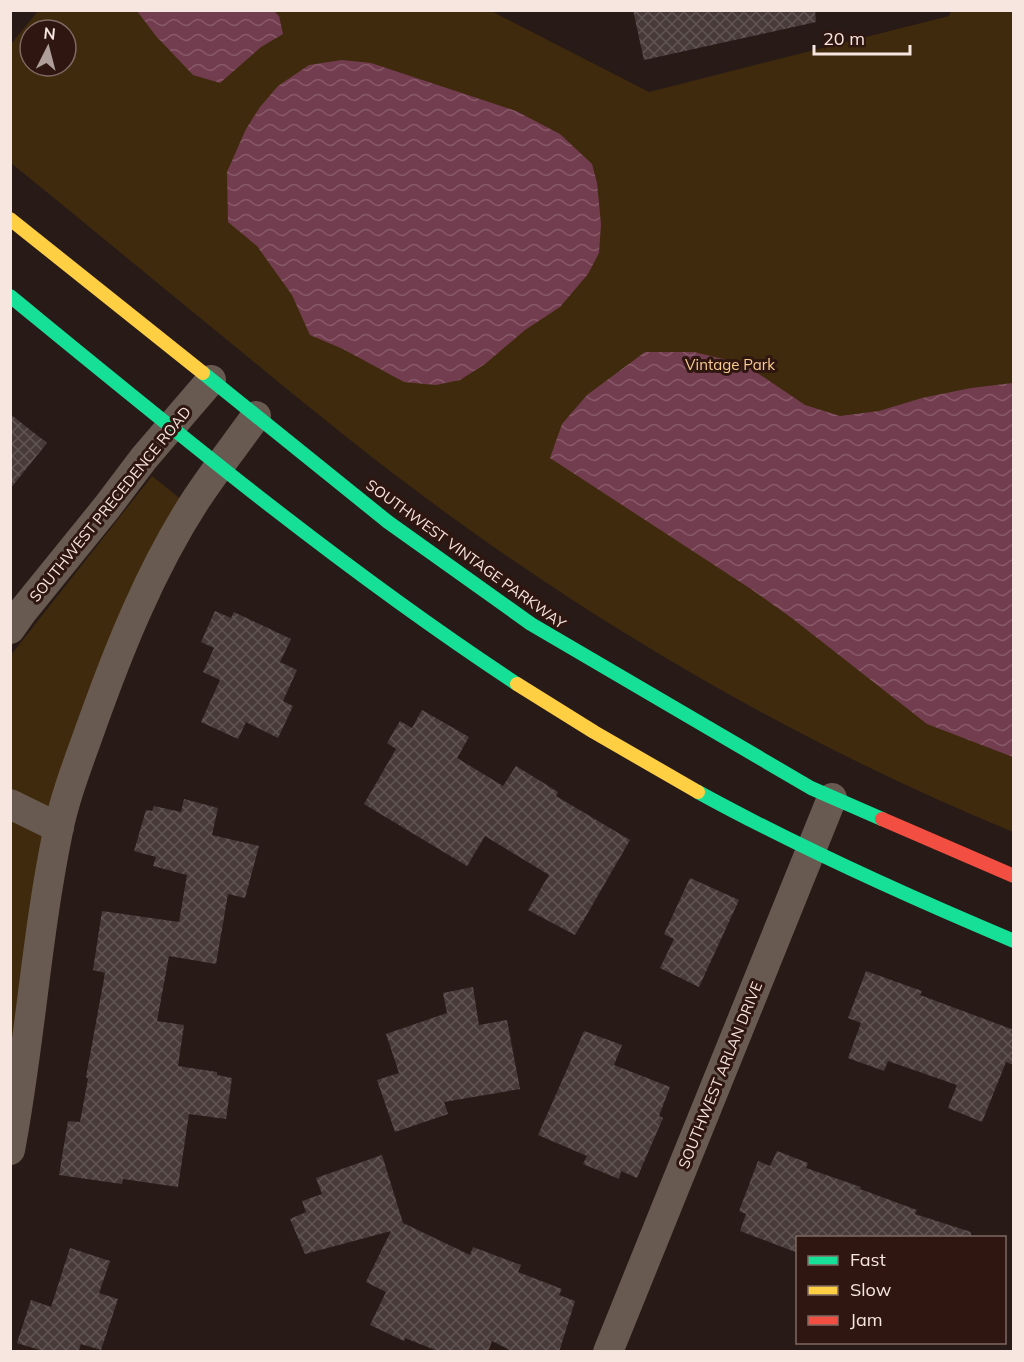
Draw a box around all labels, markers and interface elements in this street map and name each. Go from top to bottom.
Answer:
north arrow [18,18,78,78]
scale bar [814,18,910,56]
text: N [43,23,57,44]
text: 20 m [823,27,865,50]
park label: Vintage Park [685,355,775,374]
street label: SOUTHWEST PRECEDENCE ROAD [25,402,195,606]
street label: SOUTHWEST VINTAGE PARKWAY [362,475,570,633]
street label: SOUTHWEST ARLAN DRIVE [674,979,766,1171]
legend [796,1236,1006,1344]
text: Fast [850,1248,886,1271]
text: Slow [850,1278,892,1301]
text: Jam [850,1308,883,1331]

